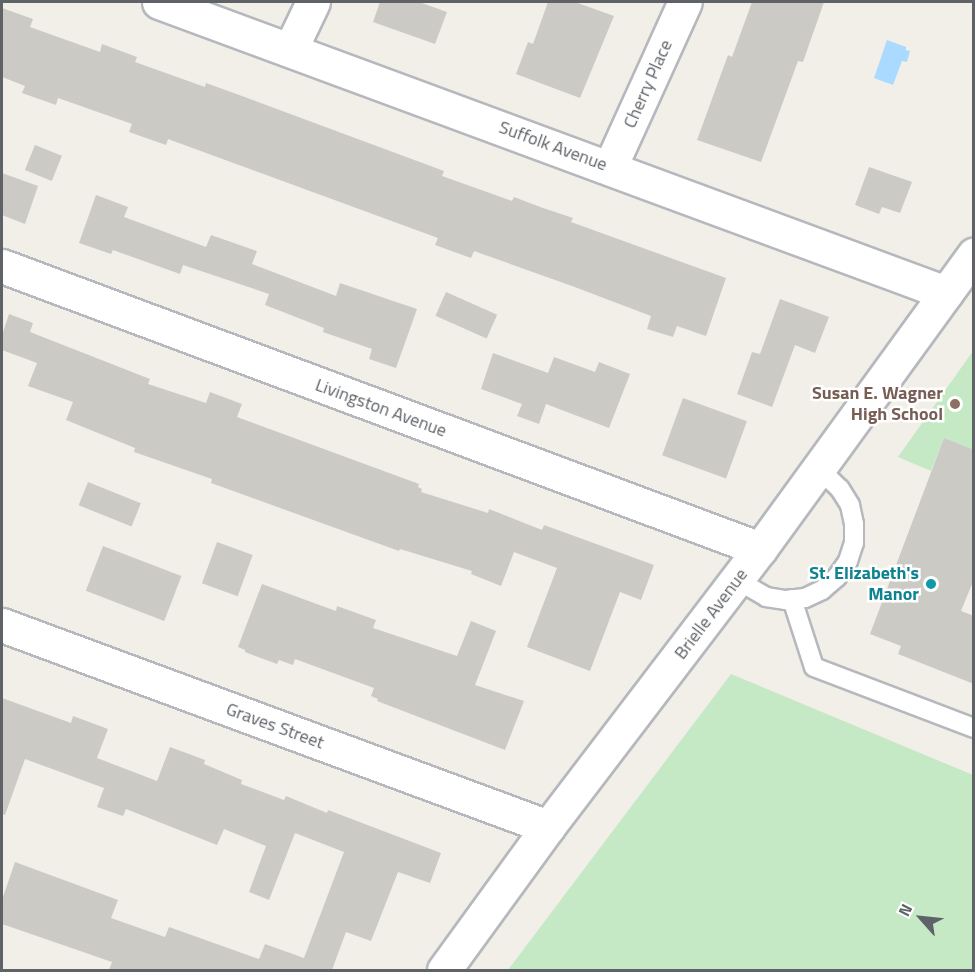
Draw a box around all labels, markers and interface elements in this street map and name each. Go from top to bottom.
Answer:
street label: Cherry Place [619,37,677,131]
street label: Suffolk Avenue [496,116,610,176]
street label: Livingston Avenue [312,374,450,442]
place label: Susan E. Wagner High School [812,383,943,426]
marker: Susan E. Wagner High School [948,397,962,411]
place label: St. Elizabeth's Manor [809,563,919,606]
street label: Brielle Avenue [670,564,752,664]
marker: St. Elizabeth's Manor [924,577,938,591]
street label: Graves Street [223,698,327,754]
north arrow [891,888,951,948]
text: N [892,899,918,920]

